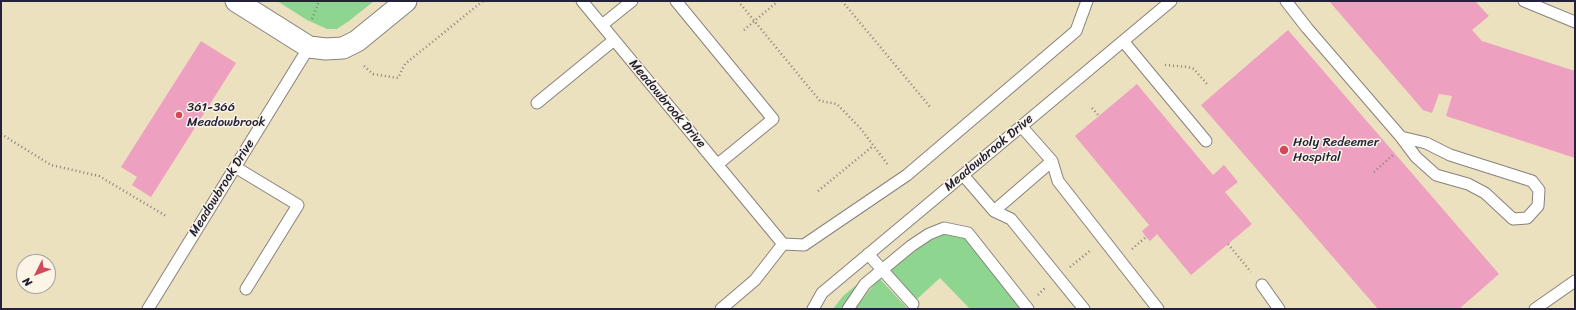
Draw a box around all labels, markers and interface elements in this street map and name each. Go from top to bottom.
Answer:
street label: Meadowbrook Drive [625,56,709,152]
place label: 361-366 Meadowbrook [187,100,265,131]
marker: 361-366 Meadowbrook [174,110,184,120]
street label: Meadowbrook Drive [941,111,1037,195]
place label: Holy Redeemer Hospital [1293,135,1379,166]
street label: Meadowbrook Drive [186,137,258,239]
marker: Holy Redeemer Hospital [1278,144,1290,156]
north arrow [16,254,56,294]
text: N [18,273,37,291]

